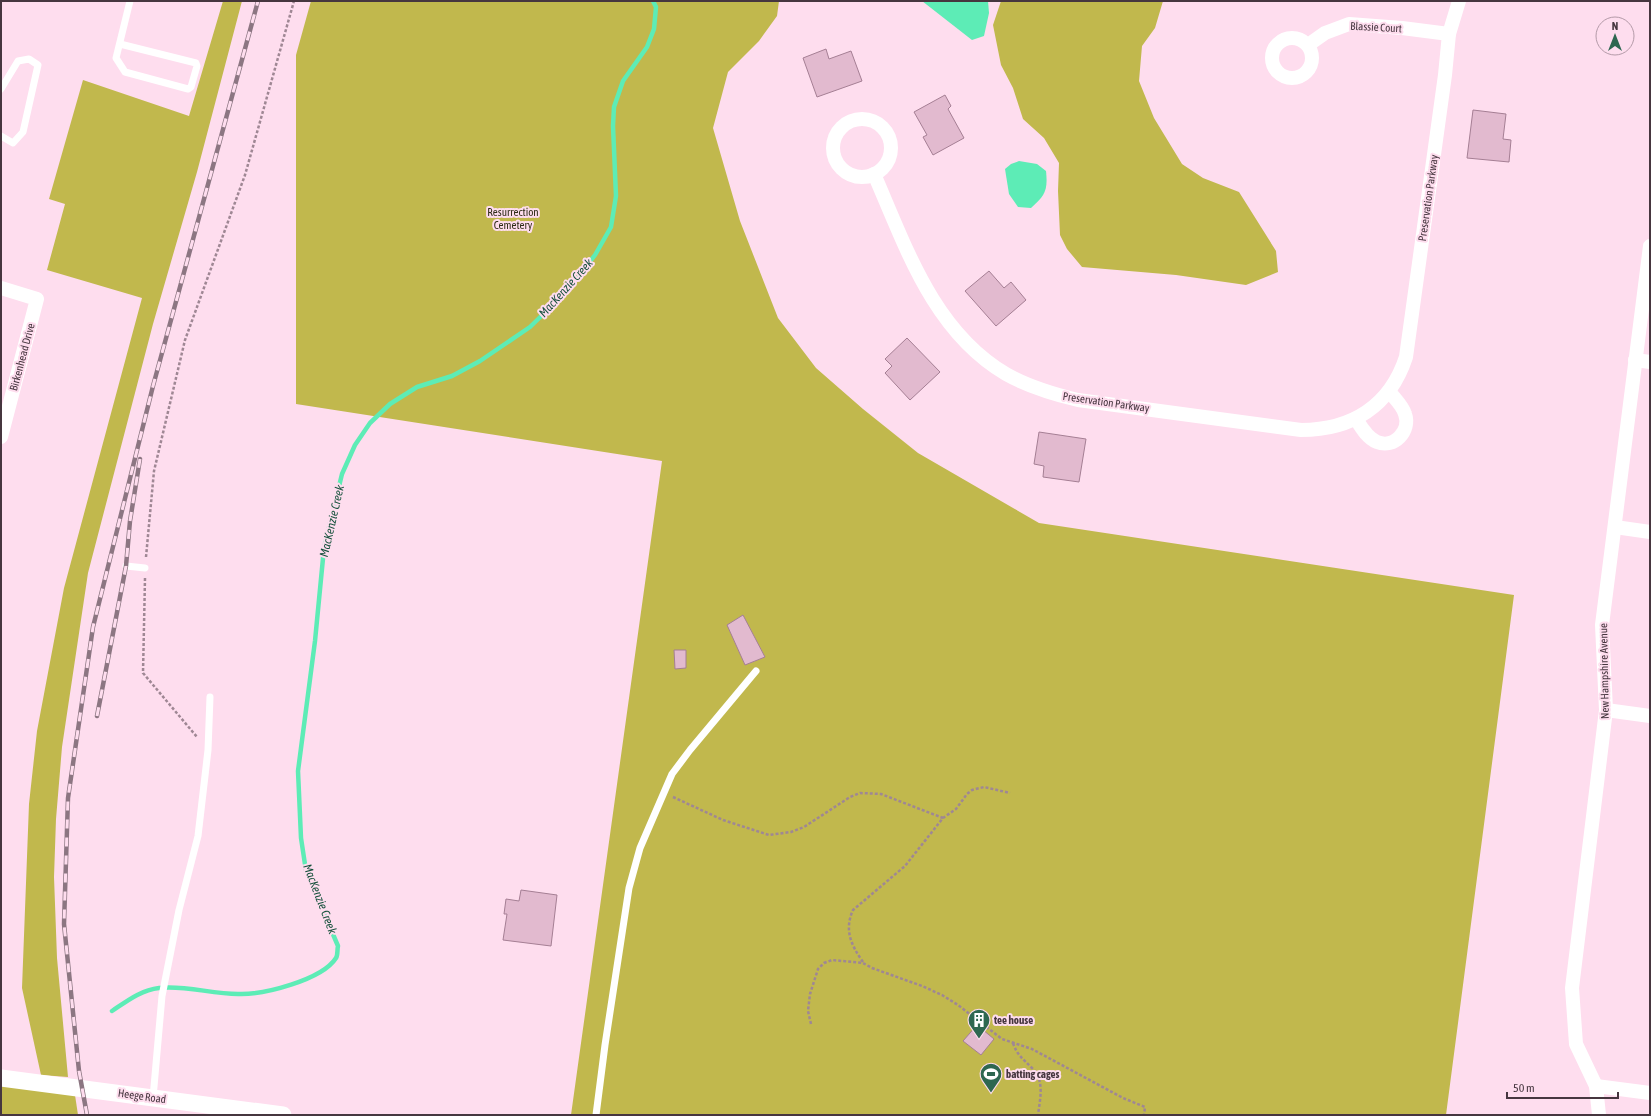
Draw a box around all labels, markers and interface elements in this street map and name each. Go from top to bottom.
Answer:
north arrow [1595,16,1635,56]
street label: Blassie Court [1350,20,1402,34]
text: N [1612,20,1618,32]
street label: Preservation Parkway [1416,153,1440,242]
park label: Resurrection Cemetery [487,206,539,231]
water label: MacKenzie Creek [536,255,596,320]
street label: Birkenhead Drive [7,322,37,392]
street label: Preservation Parkway [1062,390,1151,414]
water label: MacKenzie Creek [317,483,347,558]
street label: New Hampshire Avenue [1597,623,1611,719]
water label: MacKenzie Creek [300,862,340,937]
building icon: tee house [966,1007,992,1040]
place label: tee house [993,1014,1033,1026]
sports icon: batting cages [978,1061,1004,1094]
place label: batting cages [1006,1068,1059,1080]
scale bar [1507,1074,1618,1100]
text: 50 m [1513,1081,1535,1095]
street label: Heege Road [117,1087,167,1105]

